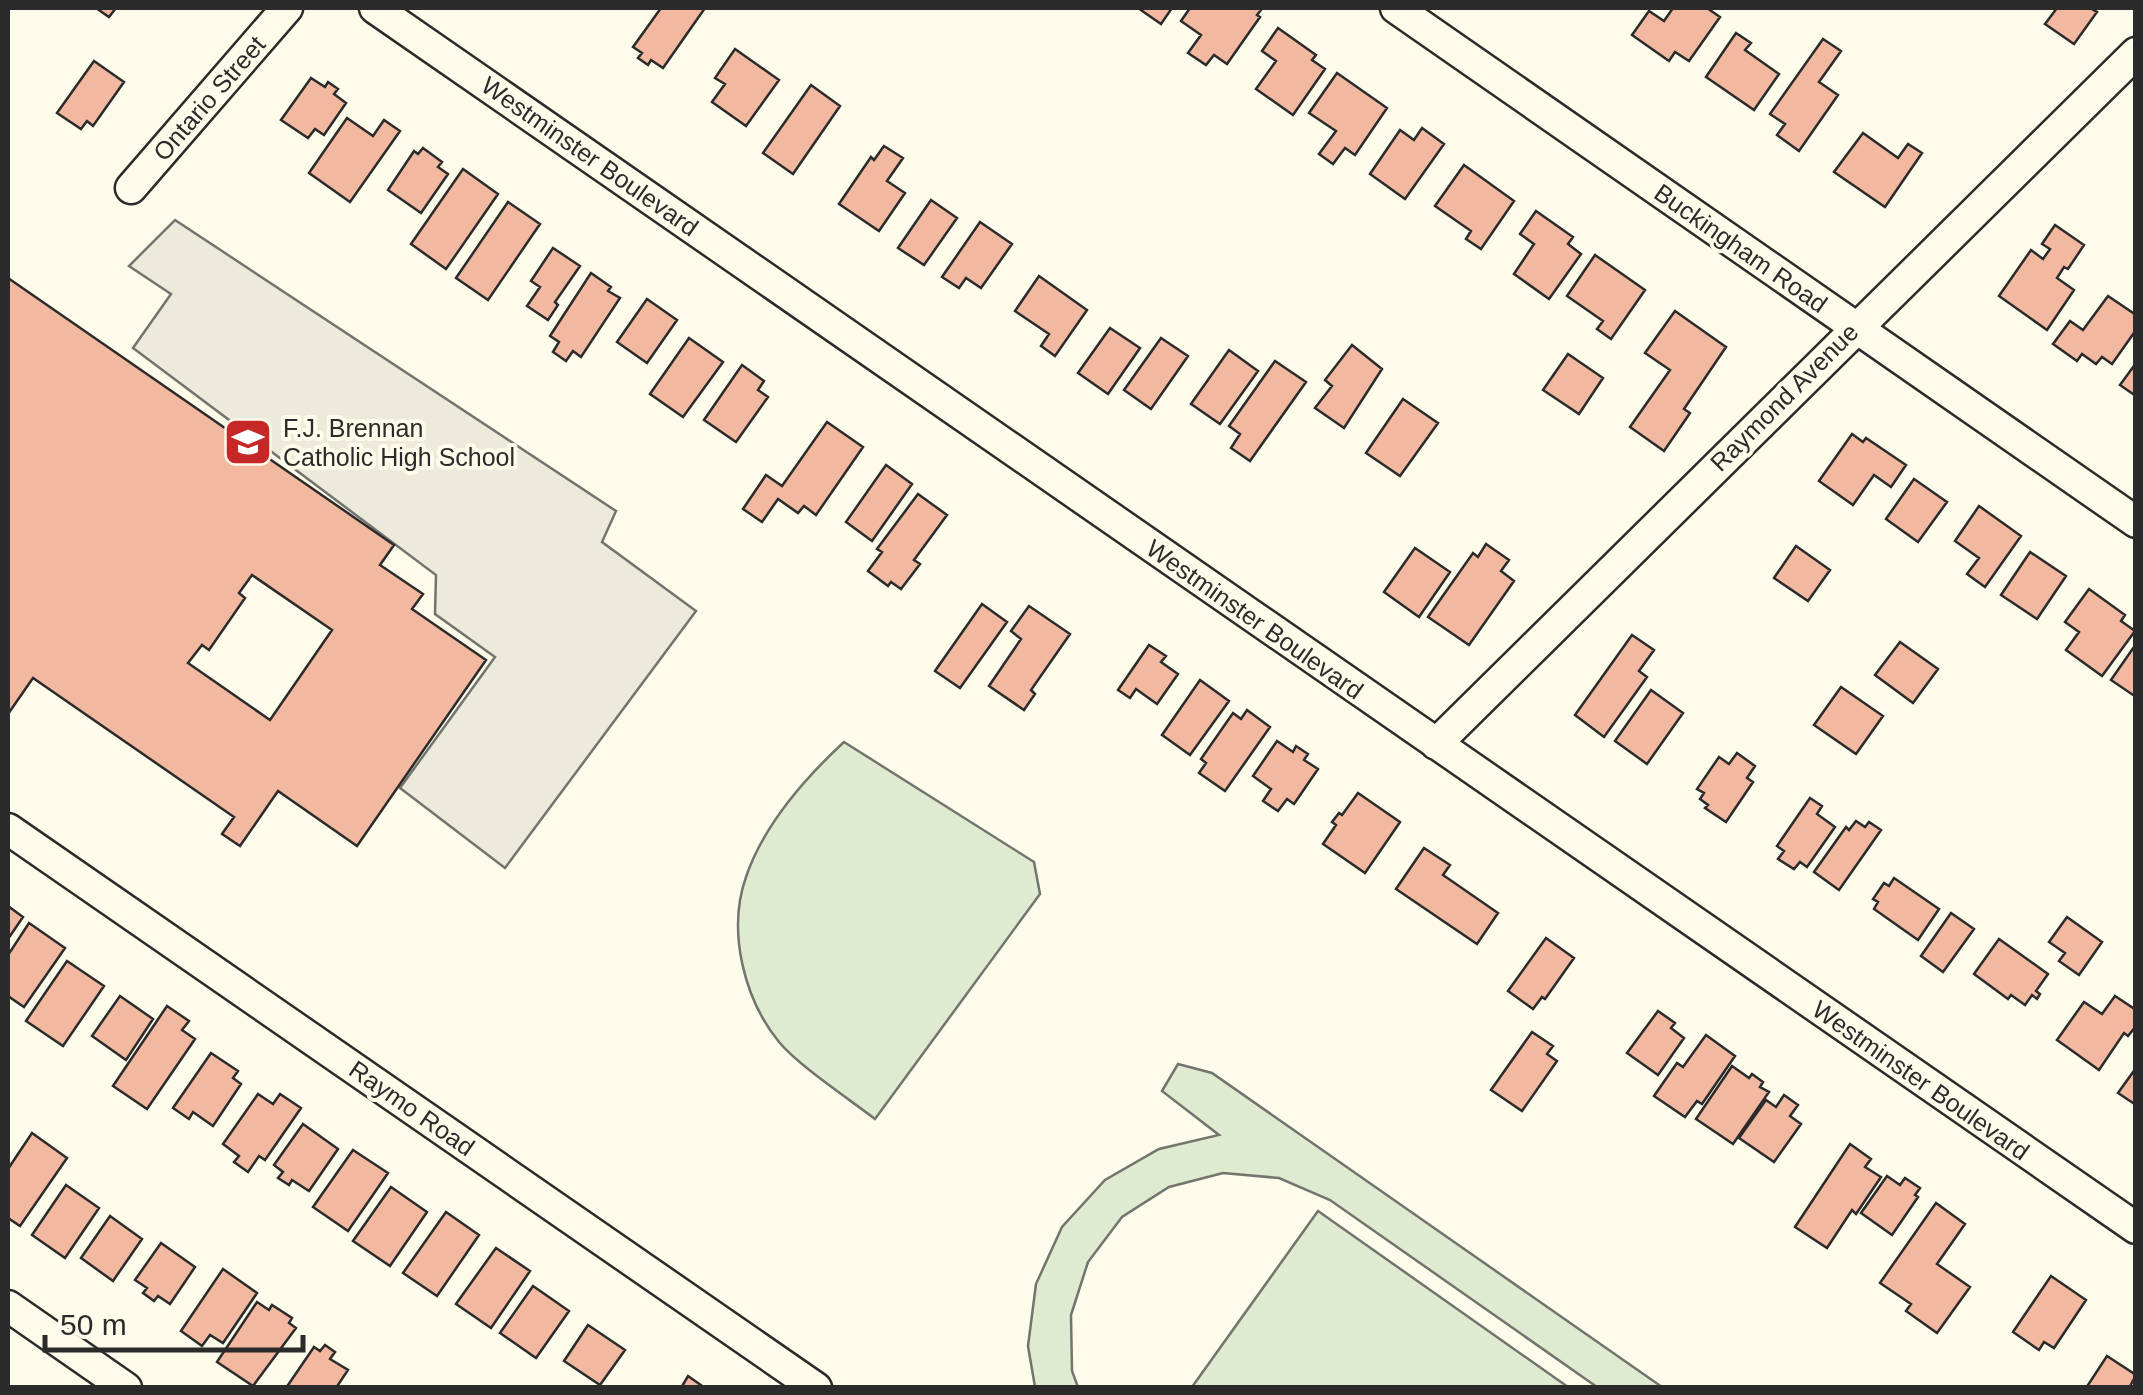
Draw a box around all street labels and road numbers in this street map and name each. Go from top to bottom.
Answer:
street label: Ontario Street [147,30,271,166]
street label: Westminster Boulevard [476,71,704,241]
street label: Buckingham Road [1649,178,1833,318]
street label: Raymond Avenue [1704,317,1864,477]
street label: Westminster Boulevard [1141,534,1369,704]
street label: Westminster Boulevard [1807,995,2035,1165]
street label: Raymo Road [344,1055,480,1161]

